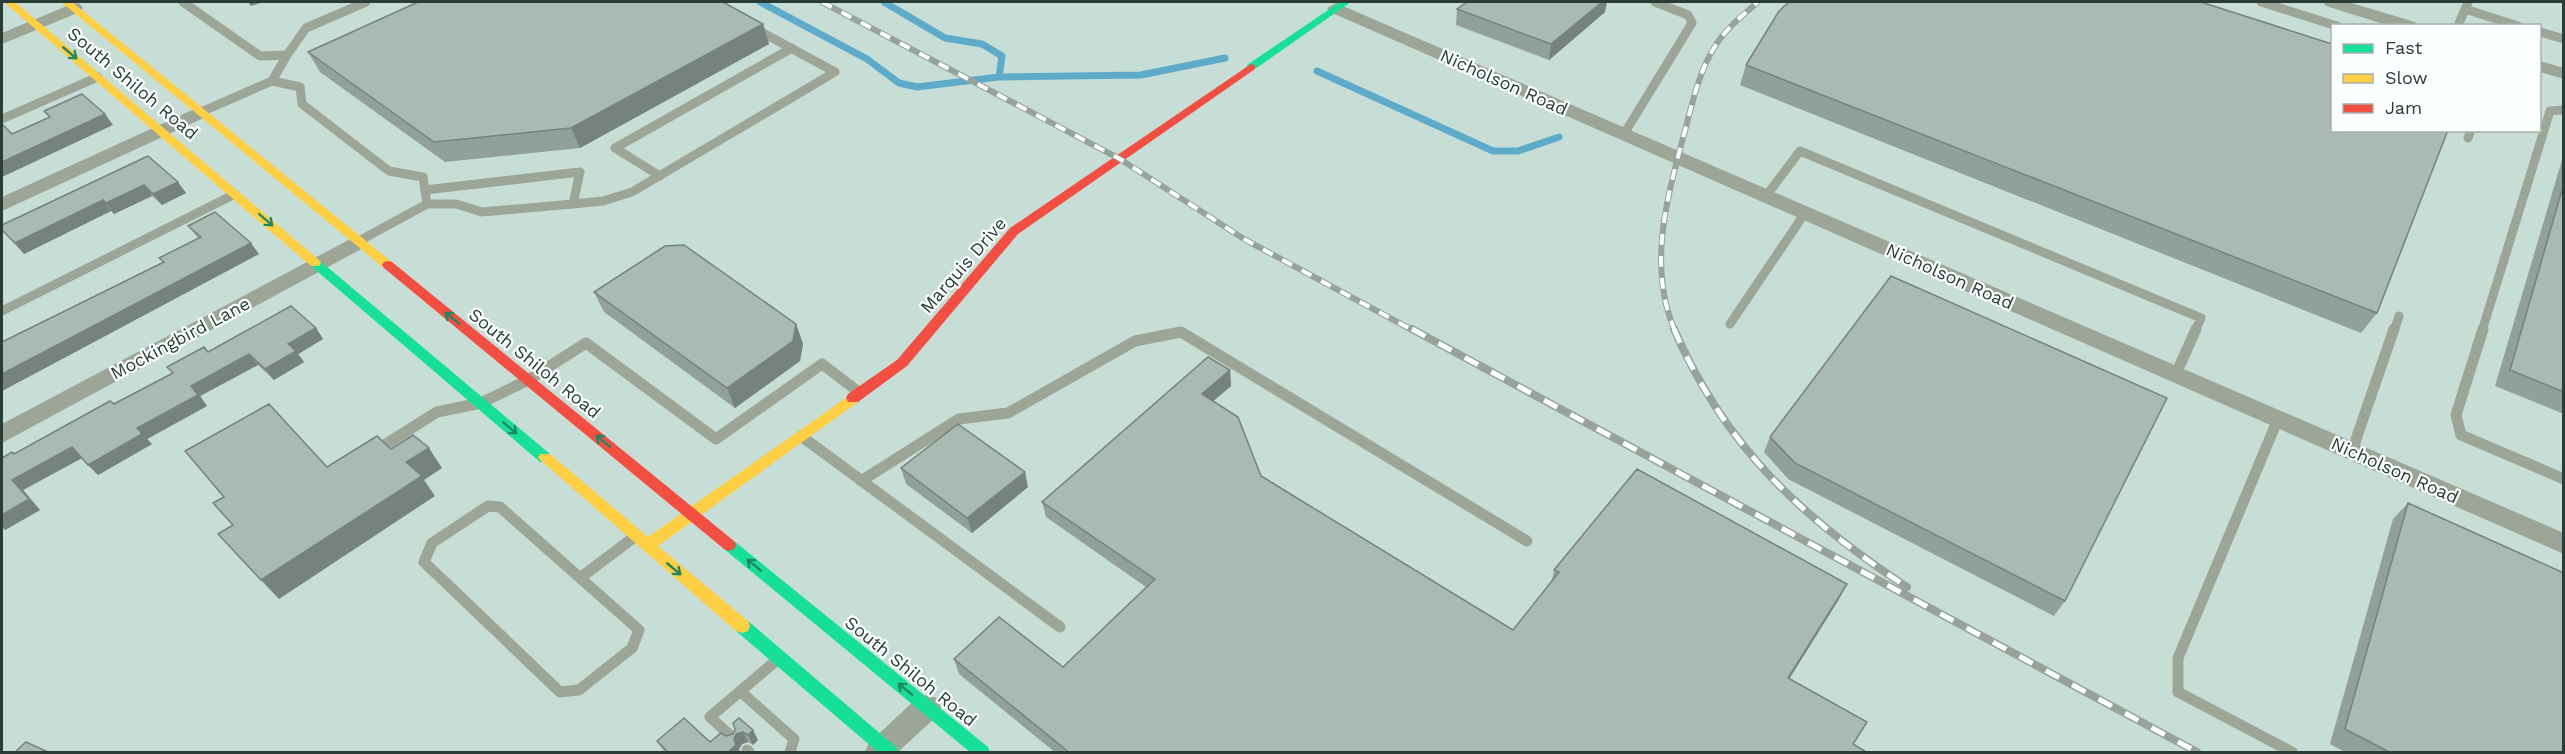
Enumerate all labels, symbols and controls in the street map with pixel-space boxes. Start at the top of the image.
street label: South Shiloh Road [64,22,202,144]
legend [2331,24,2541,132]
text: Fast [2385,37,2423,58]
street label: Nicholson Road [1437,45,1571,119]
one-way arrow [62,46,78,59]
text: Slow [2385,67,2428,88]
text: Jam [2385,97,2422,118]
one-way arrow [258,213,273,227]
street label: Marquis Drive [916,213,1010,317]
street label: Nicholson Road [1883,239,2017,313]
street label: Mockingbird Lane [107,292,253,384]
street label: South Shiloh Road [465,303,605,423]
one-way arrow [445,311,460,325]
one-way arrow [502,422,518,435]
street label: Nicholson Road [2328,433,2462,507]
one-way arrow [595,435,611,448]
one-way arrow [746,559,762,572]
one-way arrow [666,562,681,576]
street label: South Shiloh Road [841,611,981,731]
one-way arrow [897,682,913,695]

